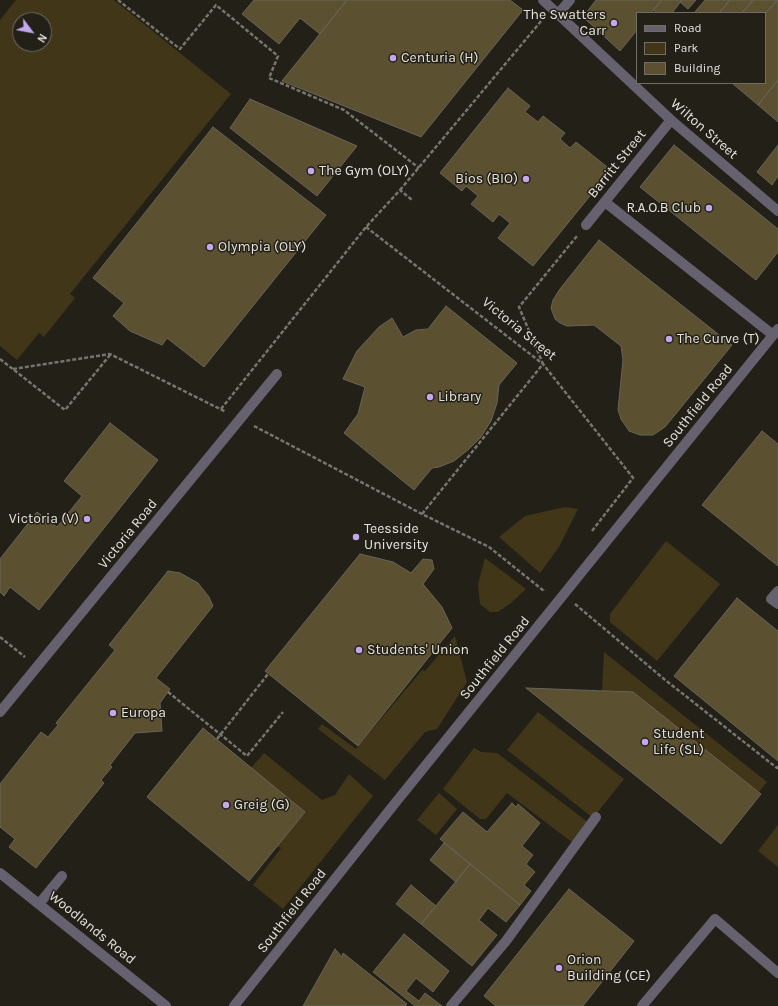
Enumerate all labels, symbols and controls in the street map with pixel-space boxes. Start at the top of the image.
place label: The Swatters Carr [524,7,606,40]
north arrow [12,12,52,52]
legend [636,12,766,84]
marker: The Swatters Carr [609,18,619,28]
text: Road [674,21,702,35]
text: N [34,31,49,45]
text: Park [674,41,698,55]
place label: Centuria (H) [401,50,479,66]
marker: Centuria (H) [388,53,398,63]
text: Building [674,61,720,75]
street label: Wilton Street [667,95,741,163]
street label: Barritt Street [584,126,650,202]
place label: The Gym (OLY) [319,163,409,179]
marker: The Gym (OLY) [306,166,316,176]
place label: Bios (BIO) [455,171,518,187]
marker: Bios (BIO) [521,174,531,184]
place label: R.A.O.B Club [627,200,701,216]
marker: R.A.O.B Club [704,203,714,213]
place label: Olympia (OLY) [218,239,306,255]
marker: Olympia (OLY) [205,242,215,252]
street label: Victoria Street [478,294,560,364]
place label: The Curve (T) [677,331,760,347]
marker: The Curve (T) [664,334,674,344]
street label: Southfield Road [659,361,737,451]
place label: Library [438,389,481,405]
marker: Library [425,392,435,402]
street label: Victoria Road [95,496,161,572]
place label: Victoria (V) [9,511,79,527]
marker: Victoria (V) [82,514,92,524]
place label: Teesside University [364,521,428,554]
marker: Teesside University [351,532,361,542]
street label: Southfield Road [456,613,534,703]
place label: Students' Union [367,642,469,658]
marker: Students' Union [354,645,364,655]
place label: Europa [121,705,166,721]
marker: Europa [108,708,118,718]
place label: Student Life (SL) [653,726,704,758]
marker: Student Life (SL) [640,737,650,747]
place label: Greig (G) [234,797,290,813]
marker: Greig (G) [221,800,231,810]
street label: Southfield Road [254,866,330,956]
street label: Woodlands Road [45,888,139,968]
place label: Orion Building (CE) [567,952,651,984]
marker: Orion Building (CE) [554,963,564,973]

